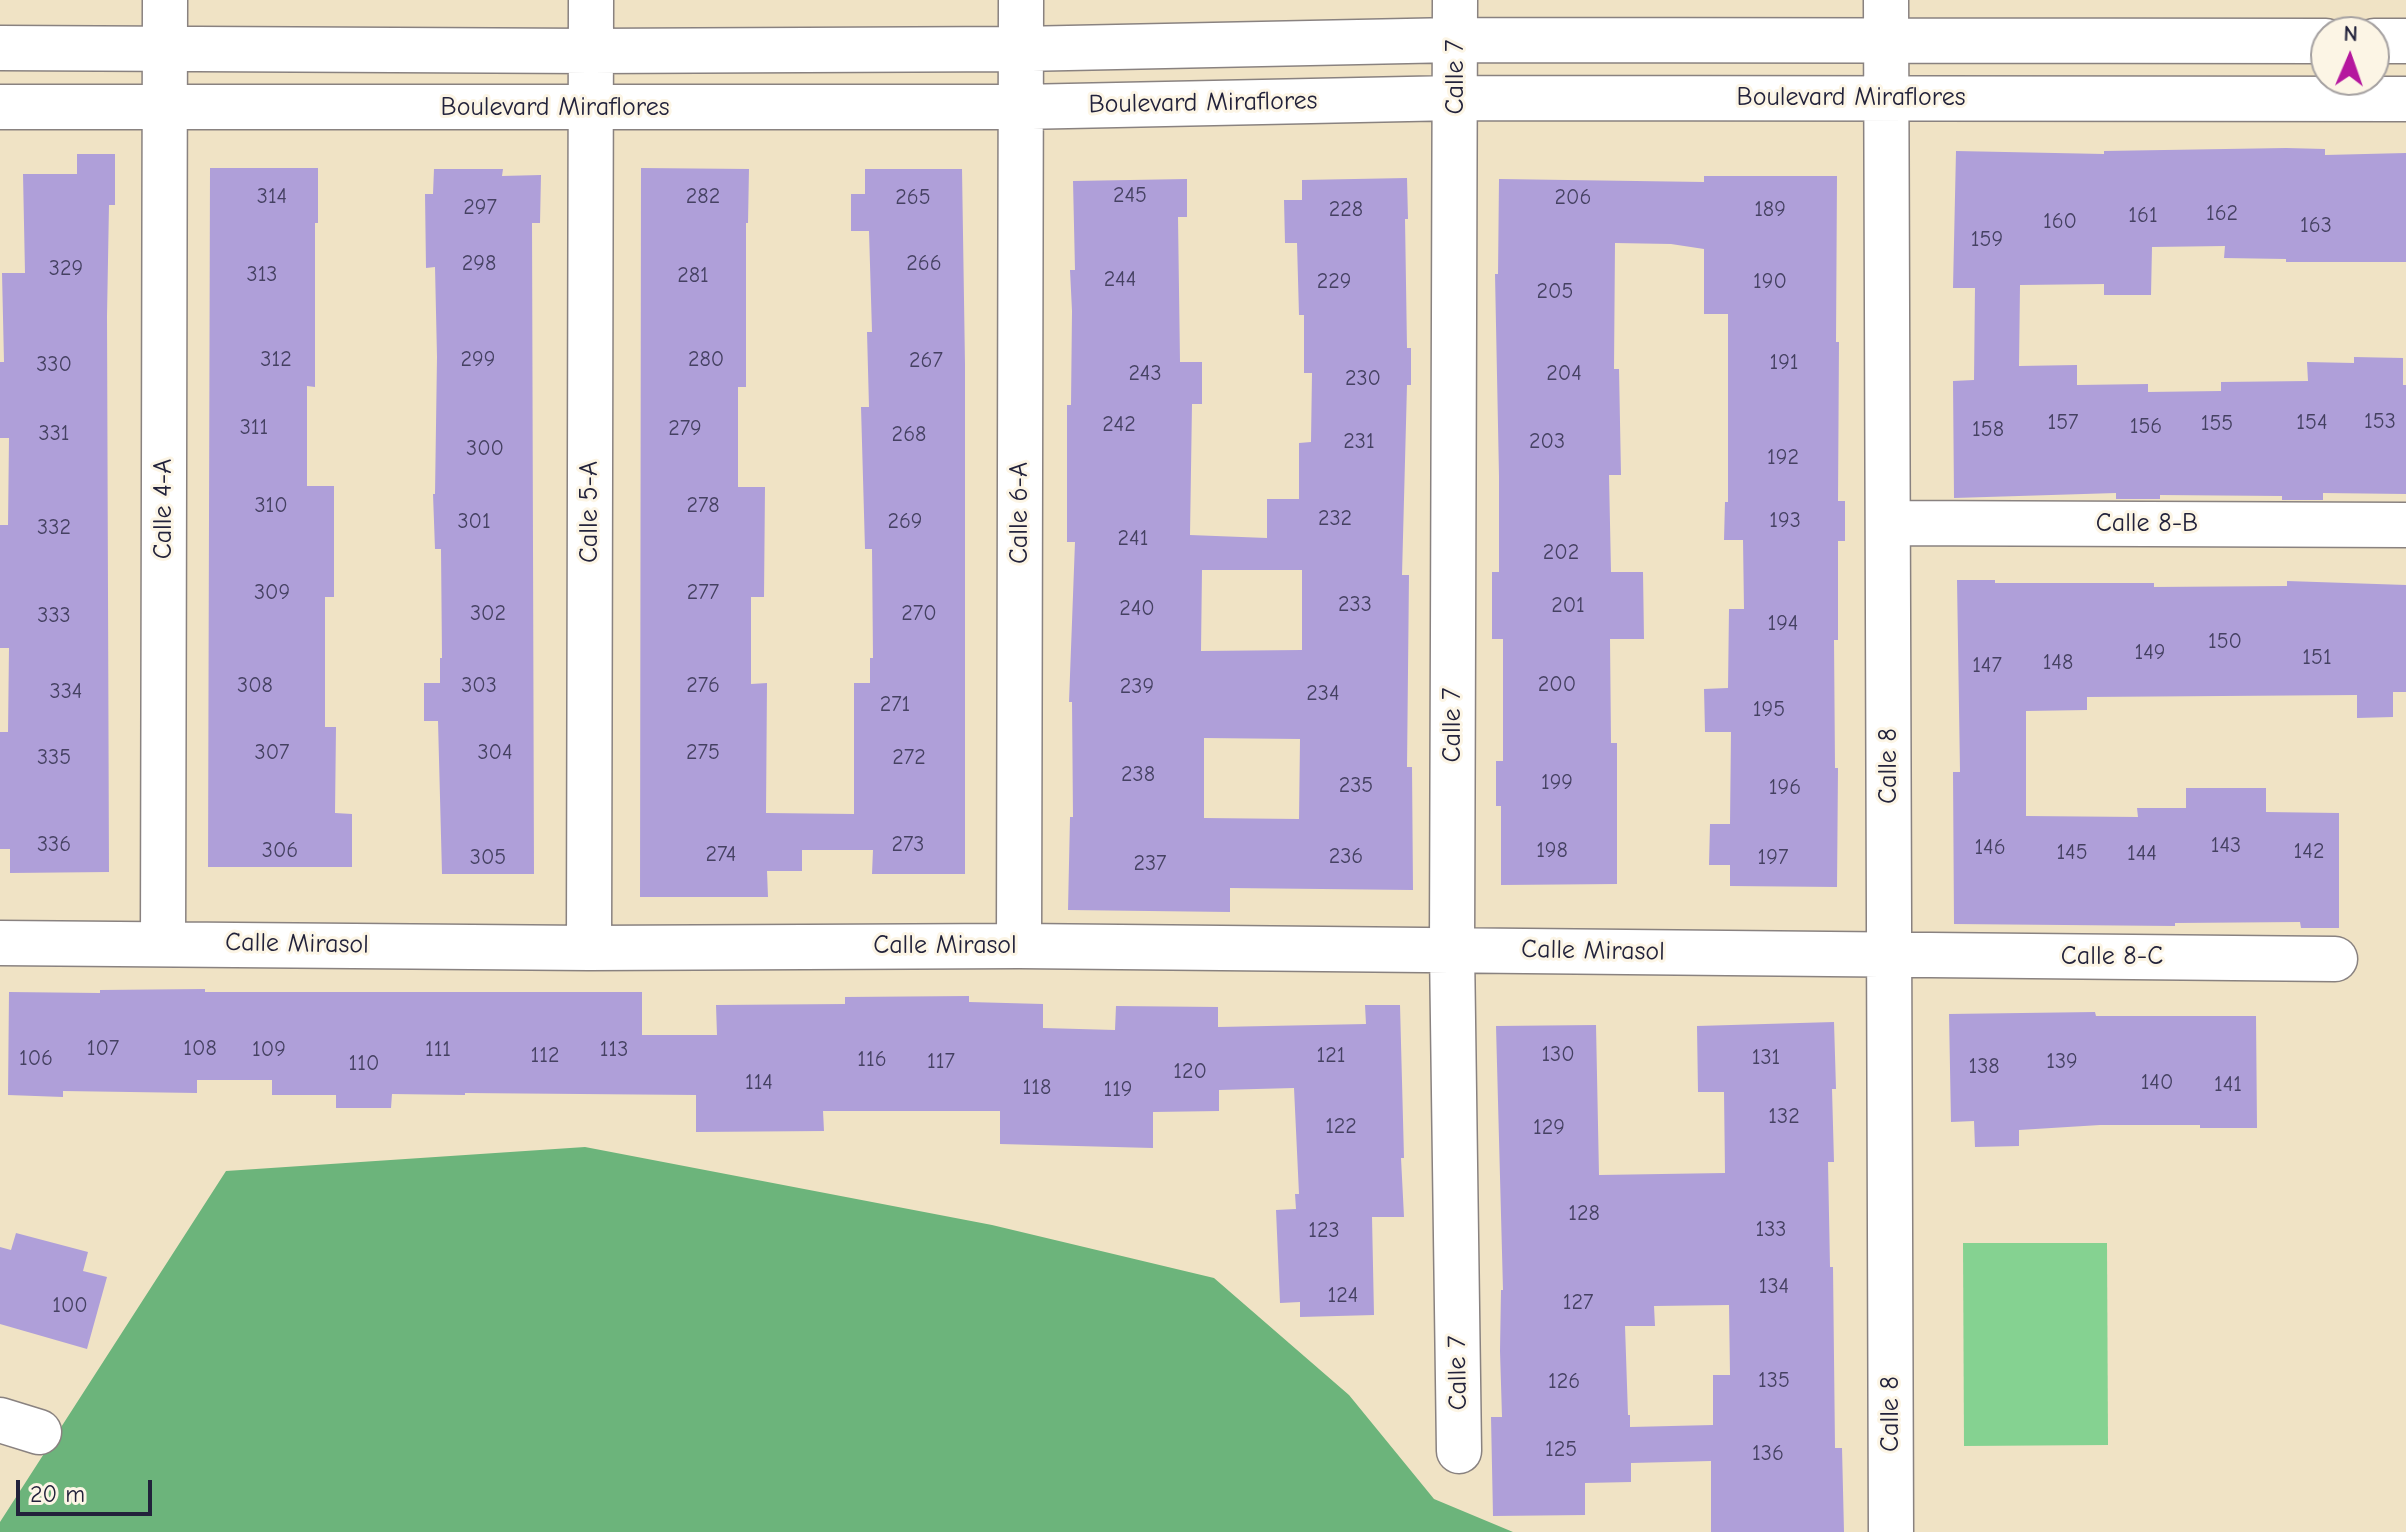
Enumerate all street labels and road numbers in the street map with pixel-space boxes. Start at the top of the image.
street label: Calle 7 [1440,40,1472,114]
street label: Boulevard Miraflores [1737,82,1965,114]
street label: Boulevard Miraflores [1088,85,1318,121]
street label: Boulevard Miraflores [441,92,669,124]
street label: Calle 4-A [148,459,180,559]
street label: Calle 5-A [574,461,606,563]
street label: Calle 6-A [1004,462,1036,564]
street label: Calle 8-B [2096,508,2198,540]
street label: Calle 7 [1437,688,1469,762]
street label: Calle 8 [1873,728,1905,804]
street label: Calle Mirasol [225,927,369,961]
street label: Calle Mirasol [873,930,1017,962]
street label: Calle Mirasol [1521,934,1665,968]
street label: Calle 8-C [2061,941,2163,973]
street label: Calle 7 [1442,1335,1474,1411]
street label: Calle 8 [1875,1376,1907,1452]

